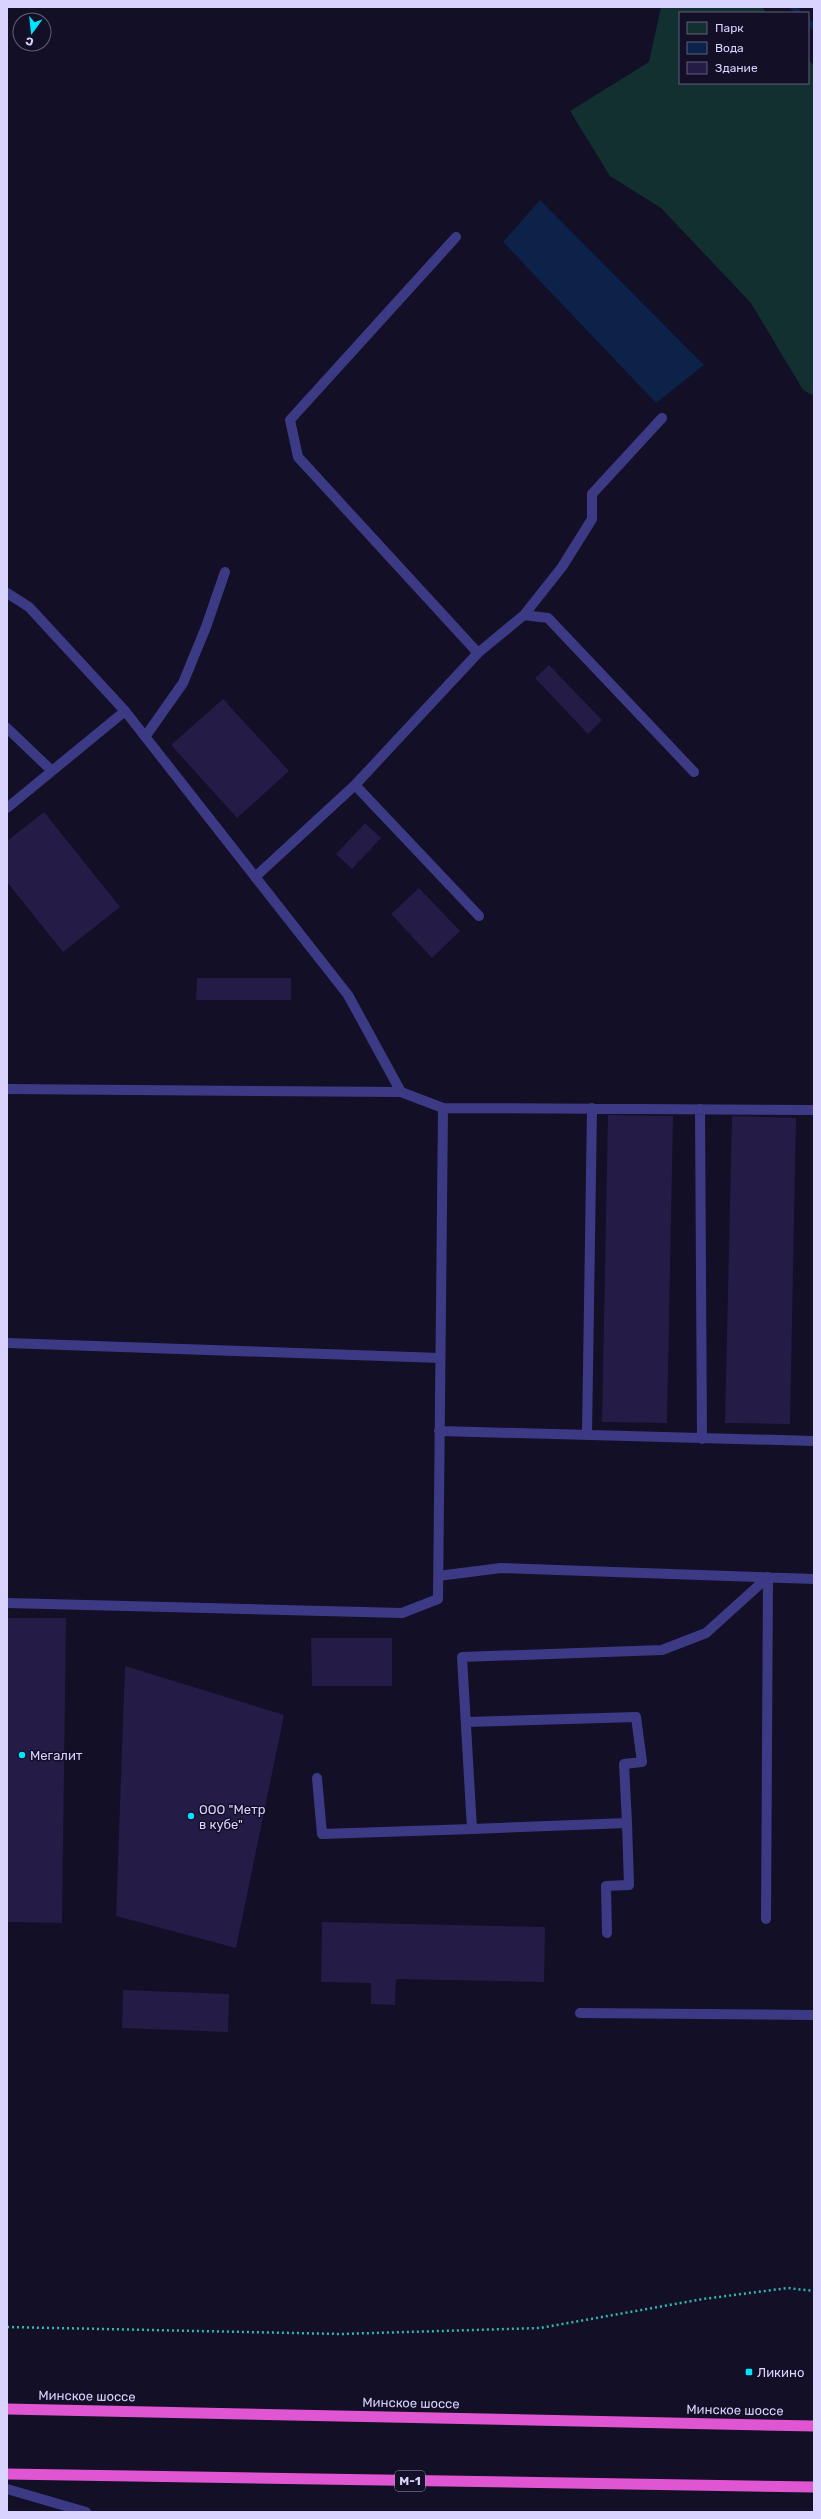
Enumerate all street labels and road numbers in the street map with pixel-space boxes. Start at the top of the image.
street label: Минское шоссе [38,2388,136,2404]
street label: Минское шоссе [362,2395,460,2411]
street label: Минское шоссе [686,2402,784,2418]
road number: М-1 [395,2471,425,2491]

